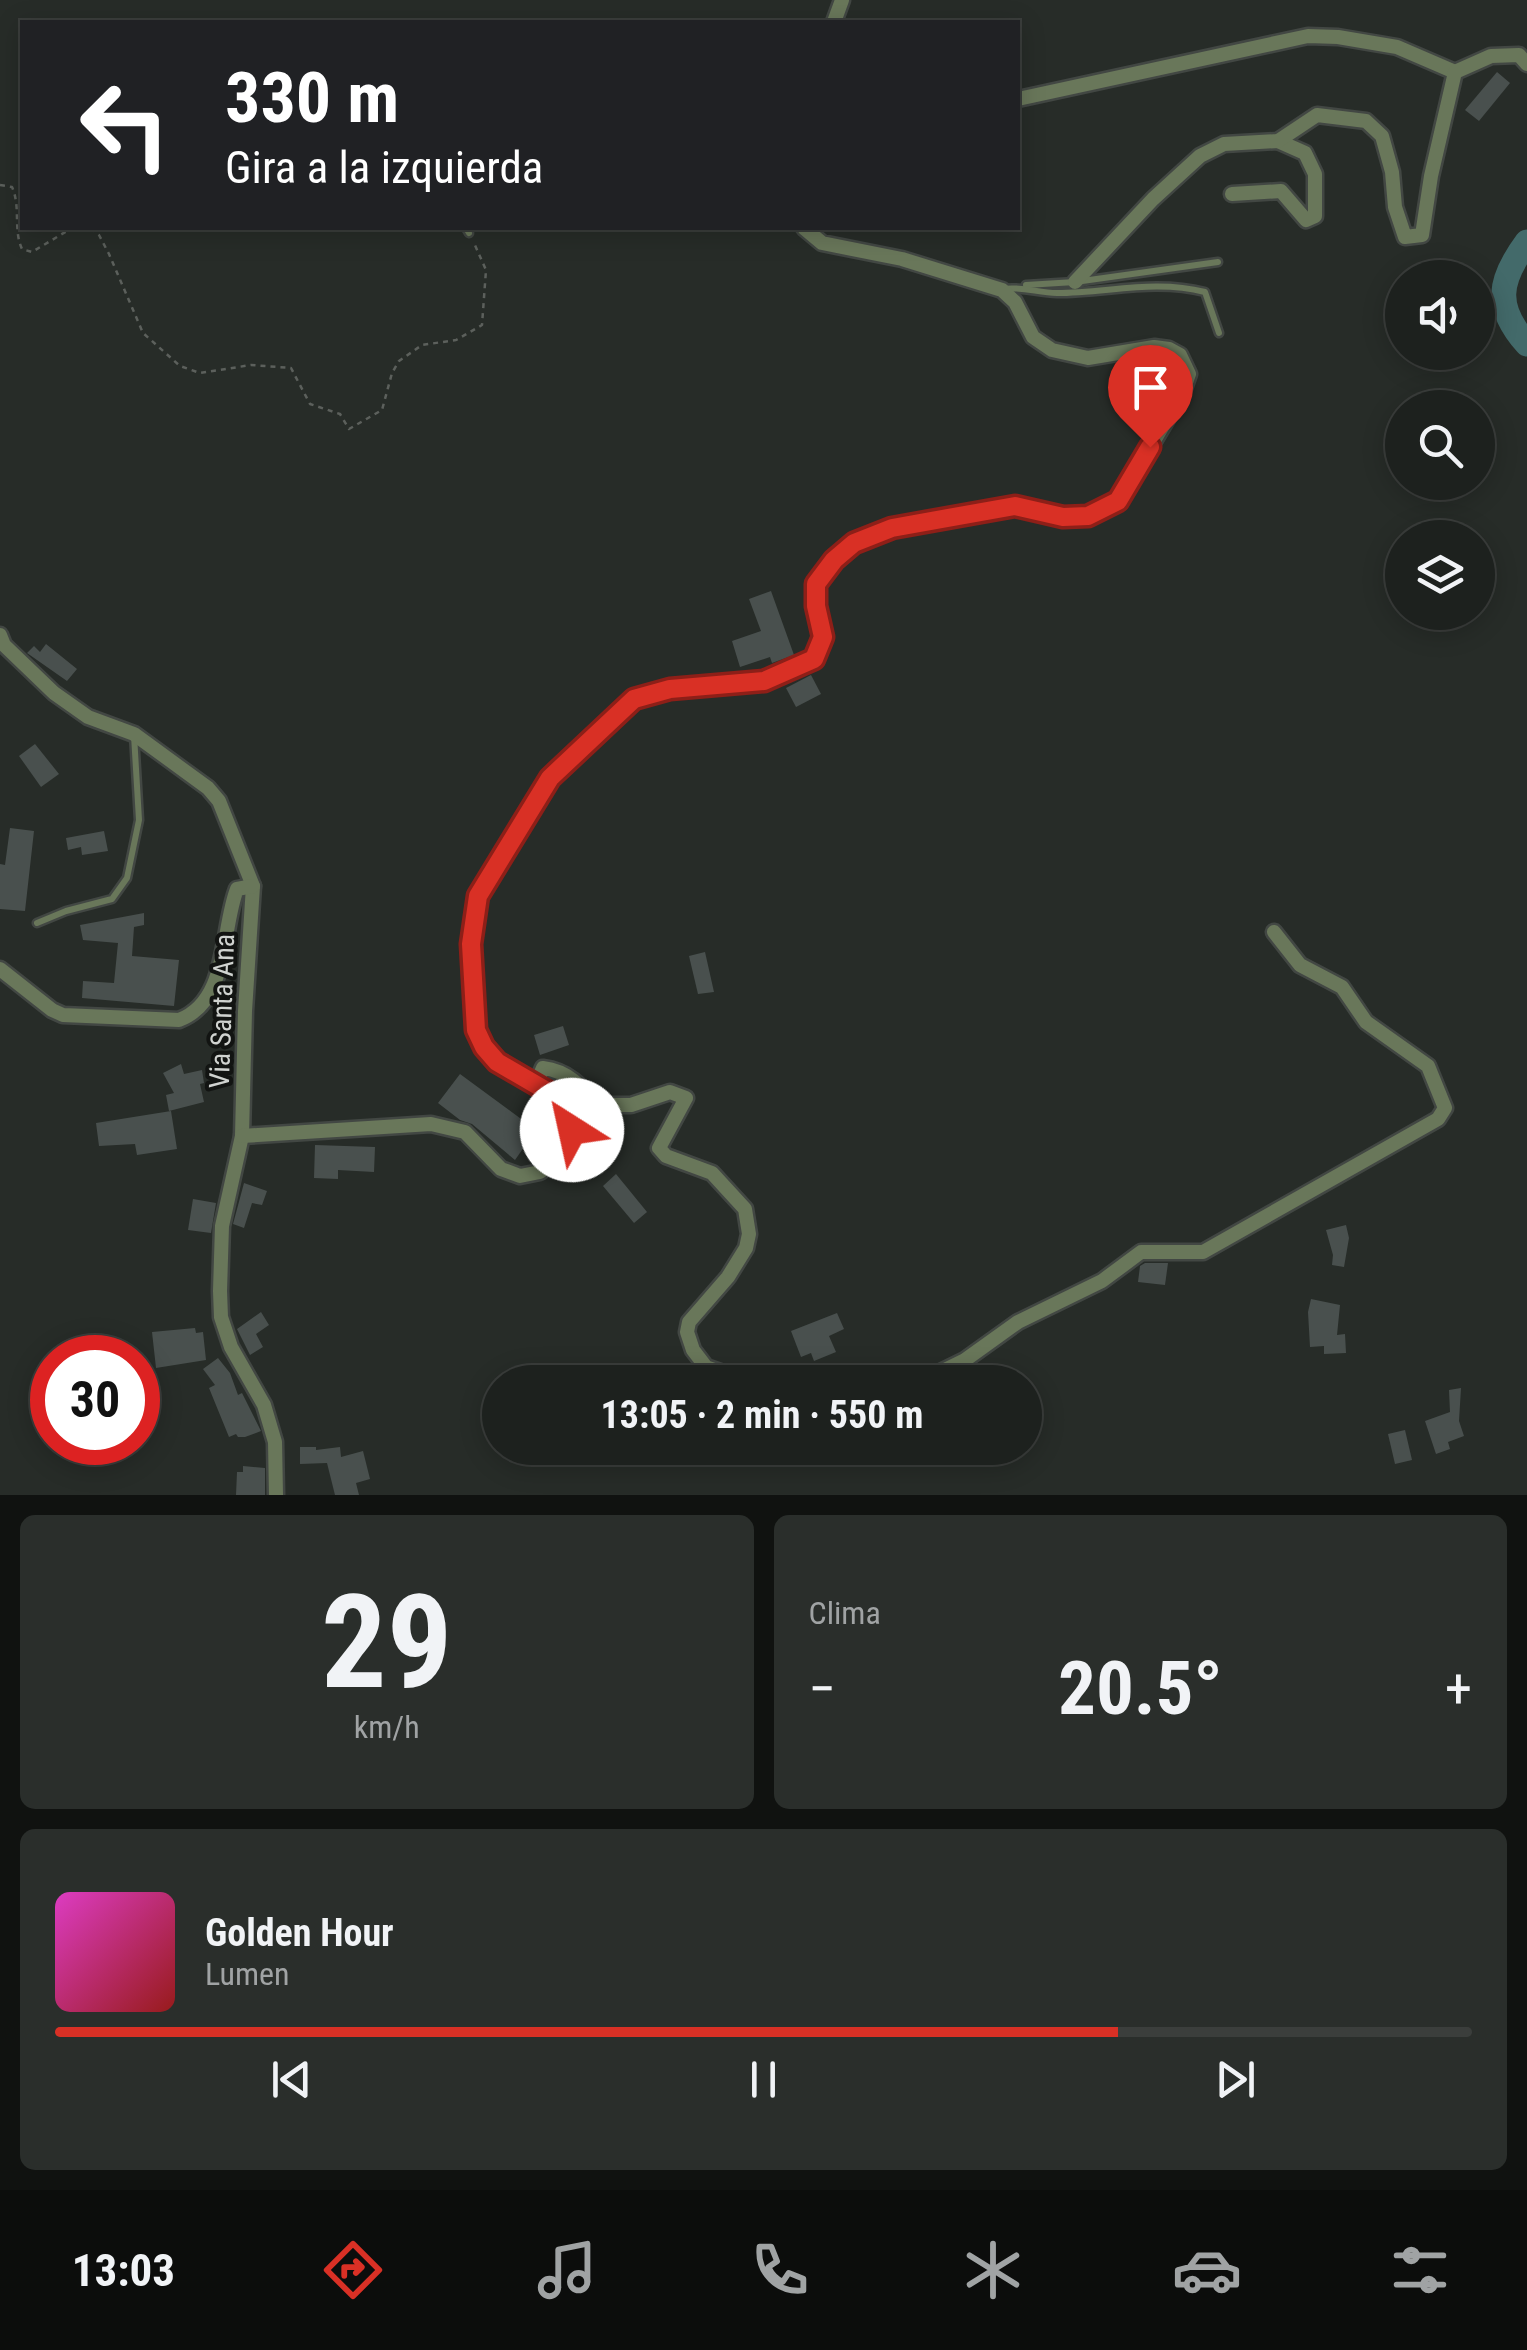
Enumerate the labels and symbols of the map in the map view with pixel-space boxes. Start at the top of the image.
pin [1108,345,1193,448]
street label: Via Santa Ana [203,933,241,1089]
position arrow [520,1078,624,1182]
speed limit sign: 30 [30,1335,160,1465]

